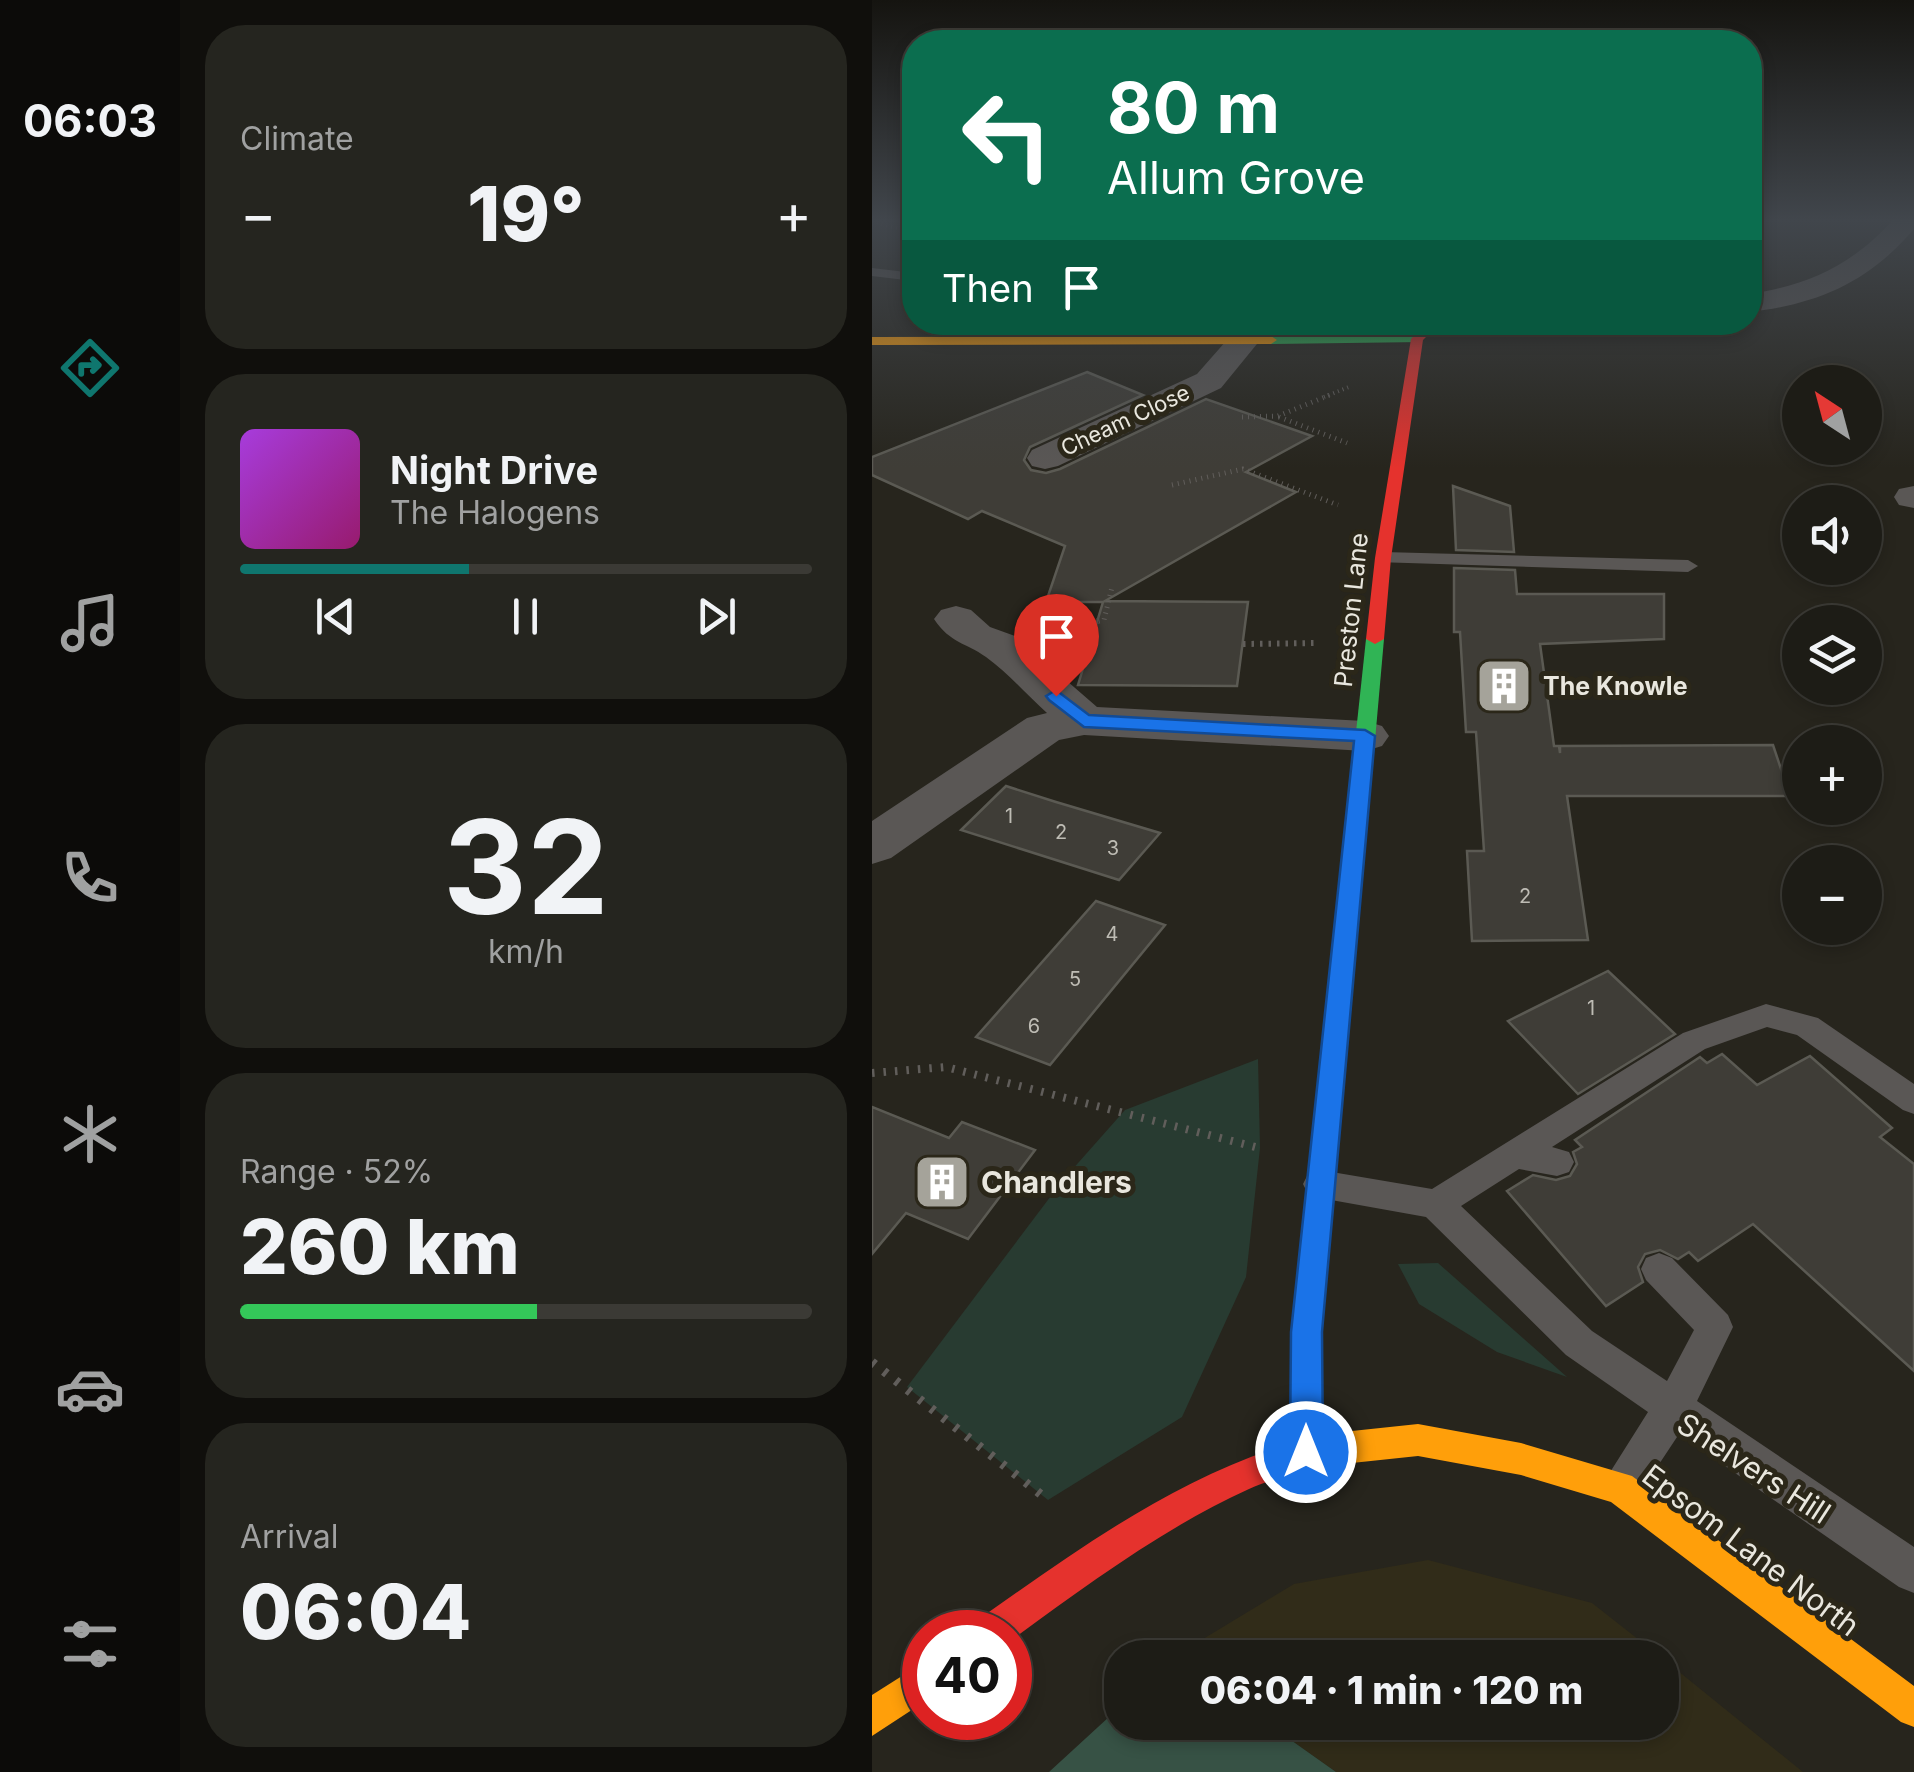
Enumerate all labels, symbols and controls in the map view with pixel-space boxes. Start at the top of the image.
text: 80 m [1107,65,1280,150]
icon: left [942,70,1072,200]
text: 06:03 [23,93,157,148]
text: Climate [240,119,354,158]
text: Allum Grove [1107,150,1365,205]
text: 19° [467,168,585,259]
text: − [240,181,276,247]
text: + [776,181,812,247]
icon: arrive [1054,260,1109,315]
text: Then [942,265,1034,311]
icon: directions [55,333,125,403]
north arrow [1782,365,1882,465]
map controls [1782,365,1882,945]
street label: Cheam Close [1057,379,1193,461]
text: Night Drive [390,447,598,493]
button: sound [1782,485,1882,585]
text: The Halogens [390,493,600,532]
street label: Preston Lane [1328,531,1374,689]
icon: music [55,588,125,658]
icon: previous [308,589,363,644]
icon: pause [498,589,553,644]
icon: next [689,589,744,644]
pin [1014,594,1099,697]
button: layers [1782,605,1882,705]
icon: arrive [1029,609,1084,664]
building icon: The Knowle [1474,656,1534,716]
place label: The Knowle [1543,671,1688,701]
button: + [1782,725,1882,825]
text: 32 [443,788,609,945]
house number: 1 [1005,804,1013,828]
house number: 2 [1055,820,1067,844]
house number: 3 [1107,836,1119,860]
icon: phone [55,843,125,913]
button: − [1782,845,1882,945]
house number: 2 [1519,884,1531,908]
house number: 4 [1106,922,1118,946]
text: km/h [488,932,564,971]
house number: 5 [1069,967,1081,991]
house number: 1 [1587,996,1595,1020]
house number: 6 [1028,1014,1040,1038]
icon: climate [55,1099,125,1169]
text: Range · 52% [240,1152,433,1191]
building icon: Chandlers [912,1152,972,1212]
place label: Chandlers [981,1164,1132,1200]
text: 260 km [240,1201,520,1292]
icon: car [55,1354,125,1424]
position arrow [1254,1400,1358,1504]
street label: Shelvers Hill [1671,1405,1837,1531]
street label: Epsom Lane North [1635,1457,1867,1643]
text: Arrival [240,1517,338,1556]
text: 06:04 [240,1566,471,1657]
icon: filters [55,1609,125,1679]
speed limit sign: 40 [902,1610,1032,1740]
text: 06:04 · 1 min · 120 m [1200,1667,1583,1713]

